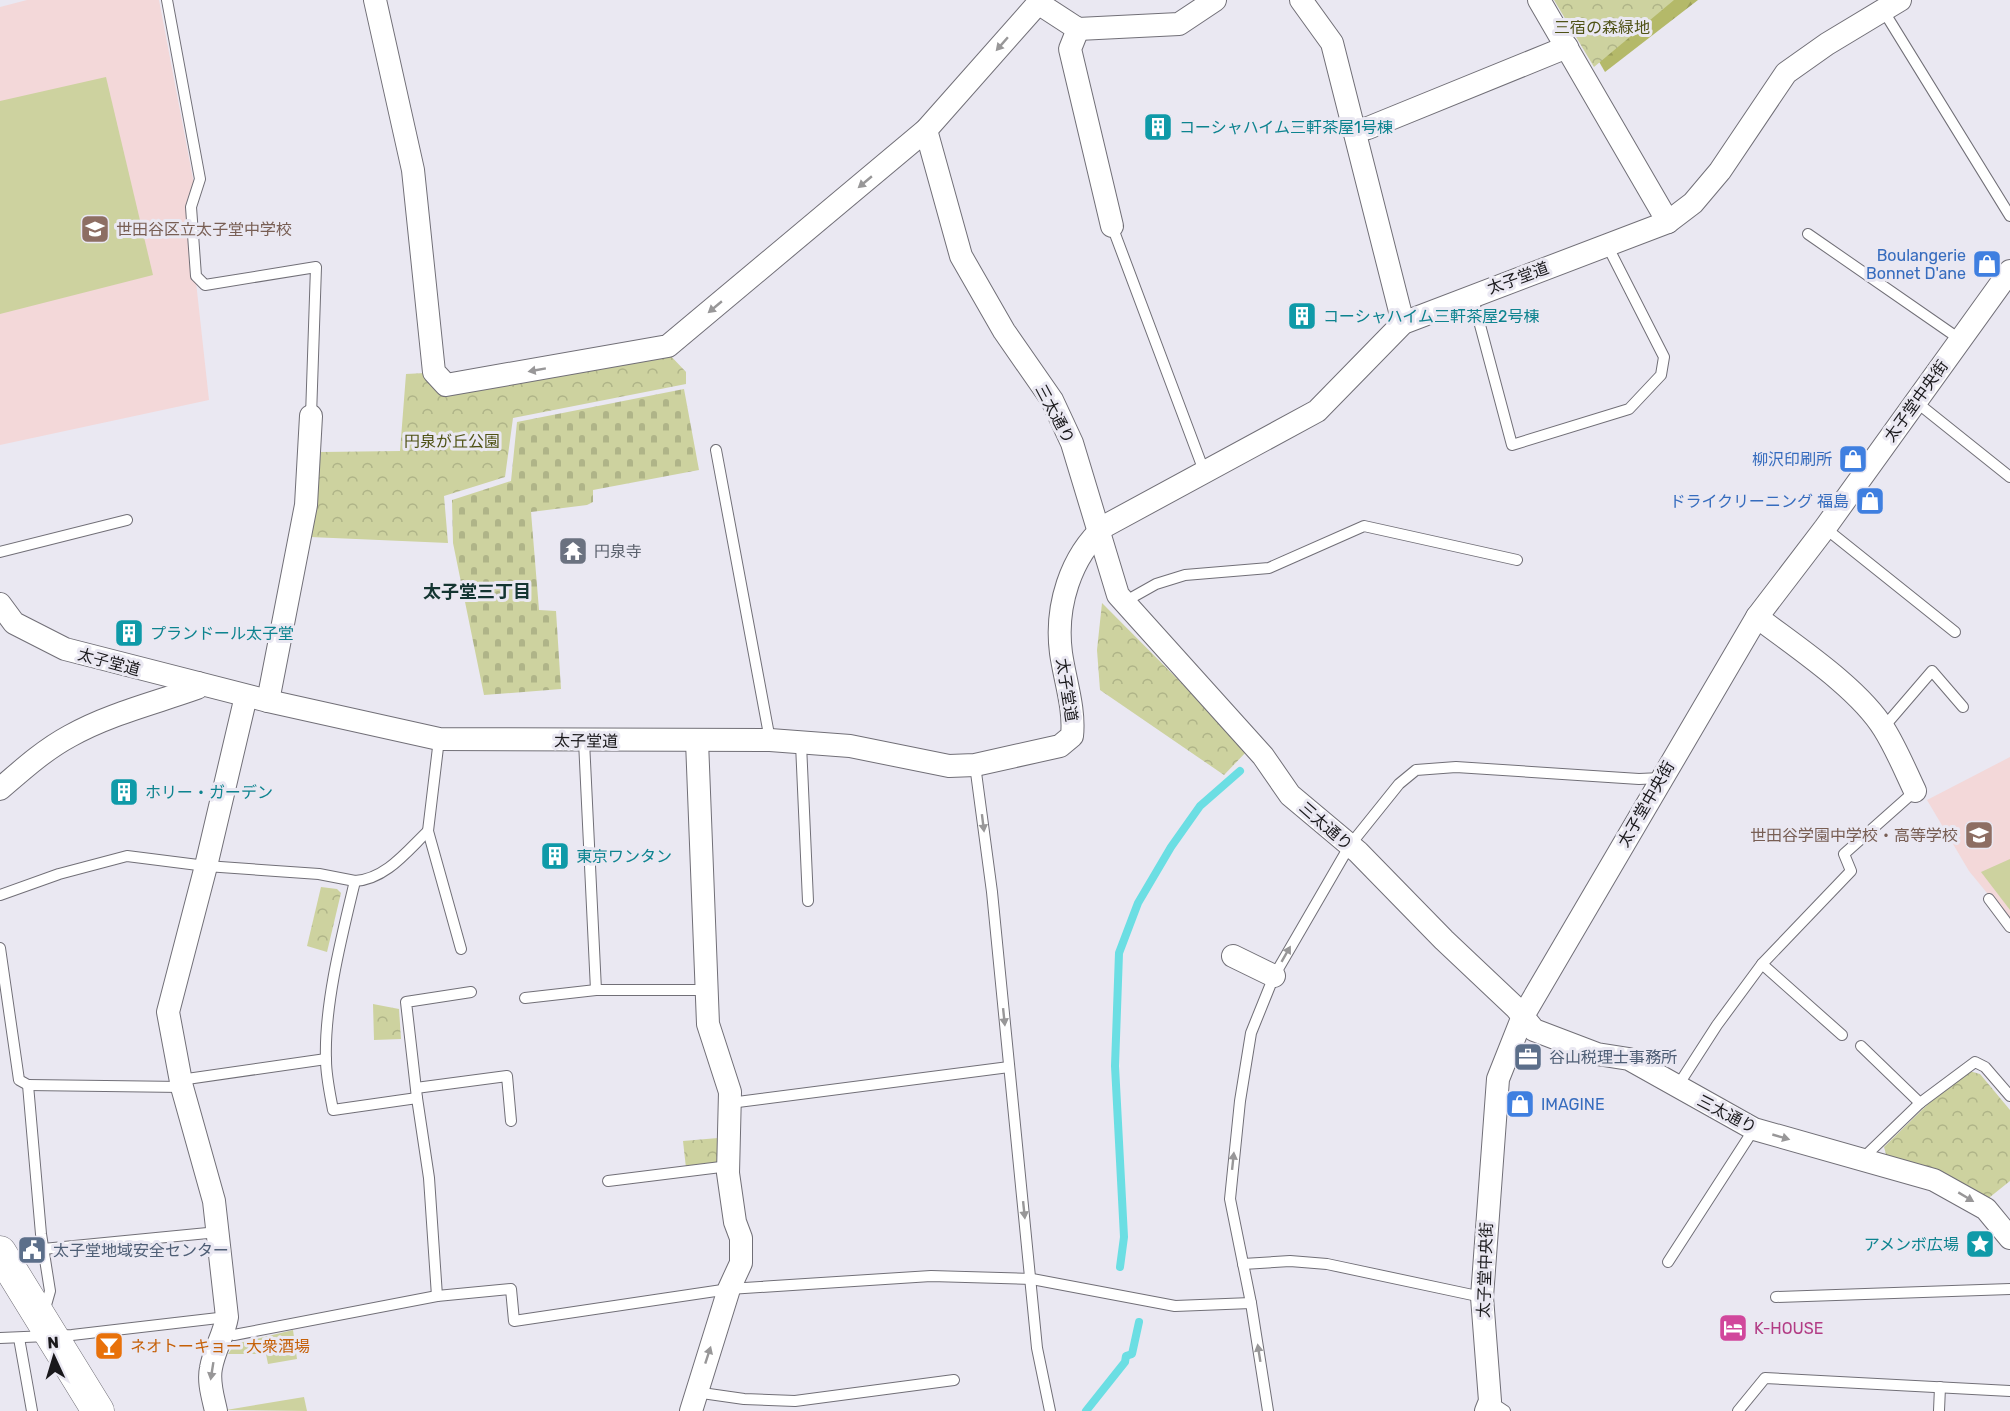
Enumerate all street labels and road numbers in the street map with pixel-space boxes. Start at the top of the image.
street label: 太子堂道 [1485,258,1551,298]
street label: 太子堂中央街 [1880,357,1952,445]
street label: 三太通り [1032,381,1078,447]
street label: 太子堂道 [76,645,142,679]
street label: 太子堂道 [1053,657,1081,723]
street label: 太子堂道 [554,731,618,751]
street label: 太子堂中央街 [1614,758,1678,850]
street label: 三太通り [1296,798,1356,854]
street label: 三太通り [1694,1091,1760,1137]
street label: 太子堂中央街 [1474,1222,1496,1318]

